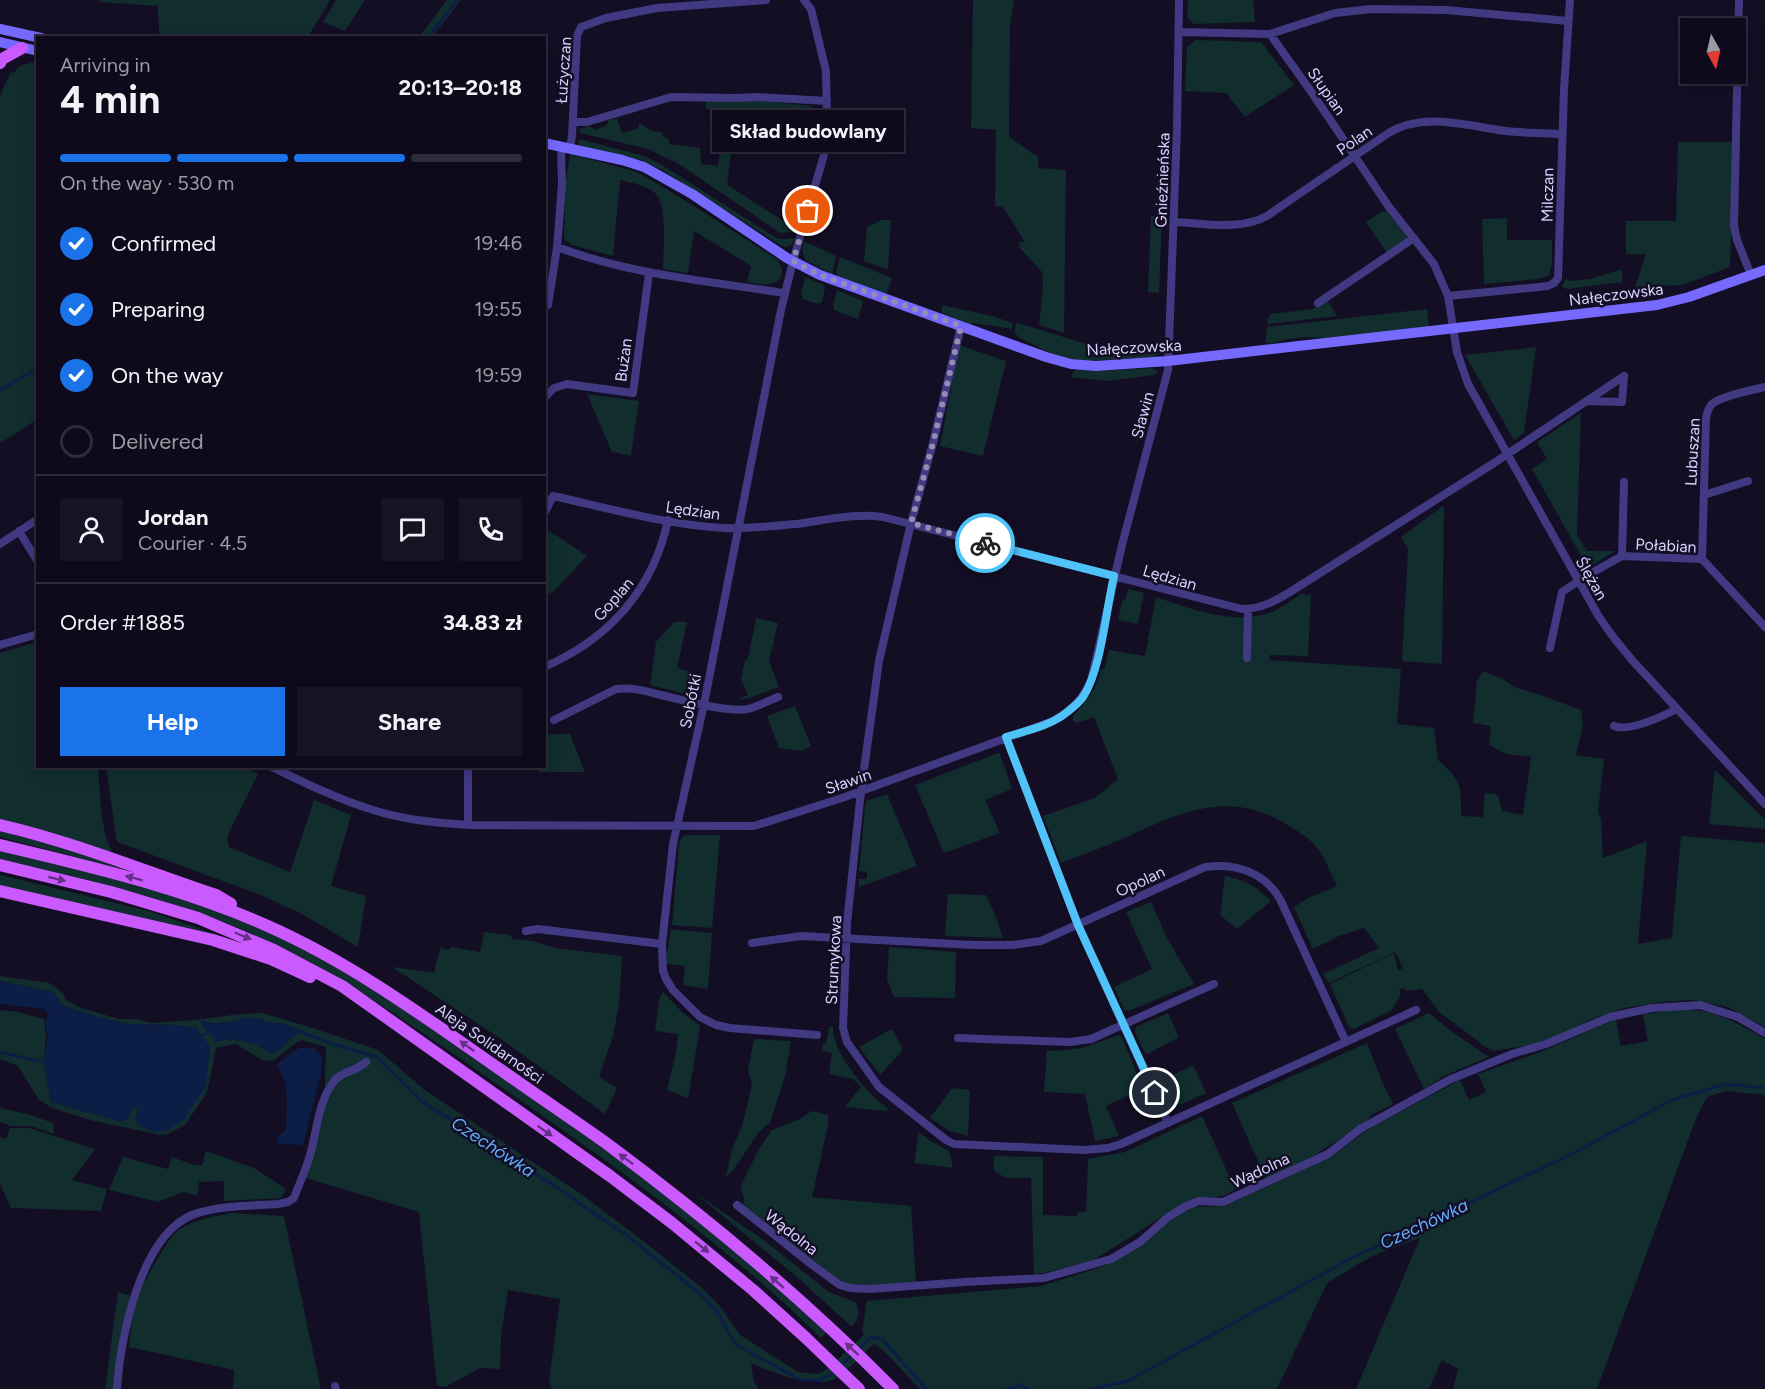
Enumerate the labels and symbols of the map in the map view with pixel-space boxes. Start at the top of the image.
north arrow [1680,18,1746,84]
street label: Łużyczan [552,36,575,104]
street label: Słupian [1303,64,1350,119]
callout: Skład budowlany [712,109,904,151]
street label: Polan [1333,122,1376,159]
street label: Gnieźnieńska [1151,132,1174,228]
street label: Milczan [1538,168,1557,222]
pin [782,185,833,236]
street label: Nałęczowska [1568,279,1664,310]
street label: Nałęczowska [1086,336,1182,359]
street label: Bużan [611,337,636,383]
street label: Sławin [1127,390,1158,441]
street label: Lubuszan [1681,418,1704,486]
street label: Lędzian [664,497,722,524]
courier [955,513,1015,573]
street label: Połabian [1635,534,1697,557]
street label: Ślężan [1572,553,1612,603]
street label: Lędzian [1141,561,1199,594]
street label: Goplan [589,574,637,625]
street label: Sobótki [676,672,705,730]
street label: Sławin [823,765,874,798]
street label: Opolan [1113,862,1168,901]
one-way arrow [125,873,143,883]
one-way arrow [48,874,66,884]
street label: Strumykowa [822,915,845,1005]
one-way arrow [234,932,252,941]
street label: Aleja Solidarności [432,999,547,1088]
one-way arrow [459,1041,474,1053]
pin [1129,1067,1180,1118]
water label: Czechówka [447,1112,539,1182]
one-way arrow [537,1125,553,1137]
street label: Wądolna [1228,1149,1292,1192]
one-way arrow [618,1153,634,1165]
water label: Czechówka [1376,1194,1472,1254]
street label: Wądolna [761,1206,822,1259]
one-way arrow [694,1240,709,1253]
one-way arrow [770,1275,785,1289]
one-way arrow [845,1343,860,1356]

